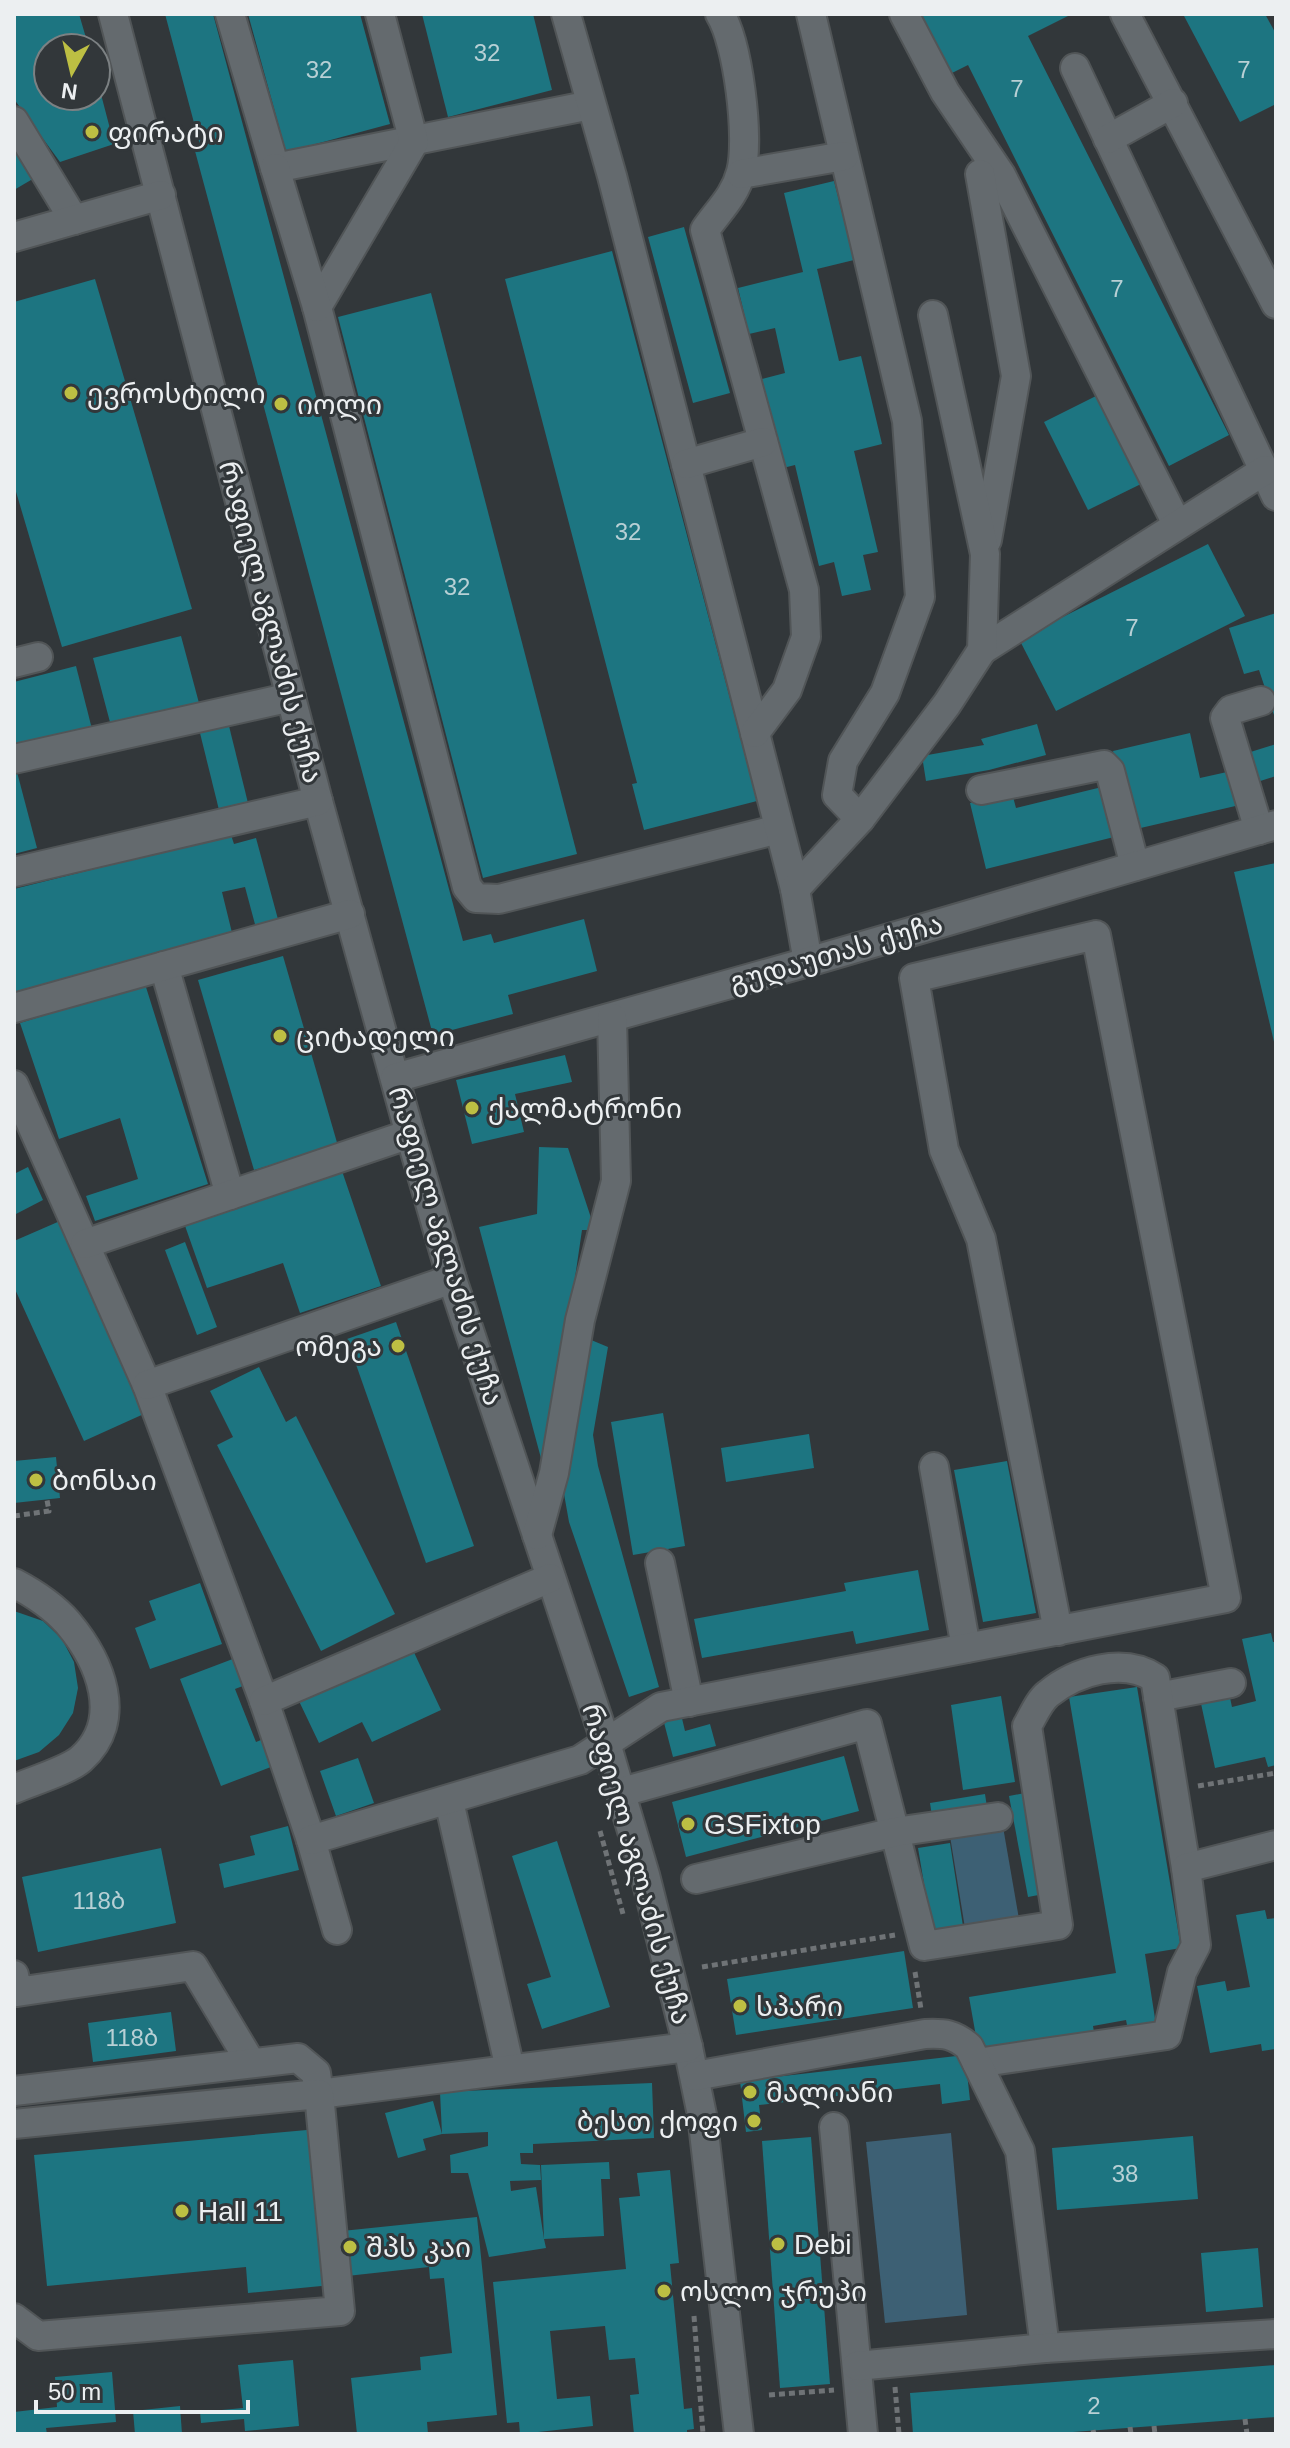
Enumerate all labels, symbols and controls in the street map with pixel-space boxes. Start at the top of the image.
north arrow [32,32,112,112]
house number: 32 [474,39,500,66]
house number: 32 [306,56,332,83]
house number: 7 [1237,56,1251,83]
house number: 7 [1010,75,1024,102]
text: N [60,78,79,105]
place label: ფირატი [108,117,224,149]
marker: ფირატი [83,123,101,141]
house number: 7 [1110,275,1124,302]
place label: ევროსტილი [87,378,266,410]
marker: ევროსტილი [62,384,80,402]
place label: იოლი [297,389,382,421]
marker: იოლი [272,395,290,413]
street label: რაფიელ აგლაძის ქუჩა [212,458,329,787]
house number: 32 [615,518,641,545]
house number: 32 [444,573,470,600]
house number: 7 [1125,614,1139,641]
street label: გუდაუთას ქუჩა [726,908,946,999]
place label: ციტადელი [296,1021,455,1053]
marker: ციტადელი [271,1027,289,1045]
street label: რაფიელ აგლაძის ქუჩა [382,1083,509,1410]
place label: ქალმატრონი [488,1093,682,1125]
marker: ქალმატრონი [463,1099,481,1117]
place label: ომეგა [295,1331,382,1363]
marker: ომეგა [389,1337,407,1355]
place label: ბონსაი [52,1465,157,1496]
marker: ბონსაი [27,1471,45,1489]
street label: რაფიელ აგლაძის ქუჩა [575,1700,698,2028]
place label: GSFixtop [704,1809,821,1840]
marker: GSFixtop [679,1815,697,1833]
house number: 118ბ [73,1887,125,1914]
place label: სპარი [756,1991,843,2022]
marker: სპარი [731,1997,749,2015]
house number: 118ბ [106,2024,158,2051]
place label: მალიანი [766,2077,893,2109]
marker: მალიანი [741,2083,759,2101]
place label: ბესთ ქოფი [577,2106,738,2138]
marker: ბესთ ქოფი [745,2112,763,2130]
house number: 38 [1112,2160,1138,2187]
place label: Hall 11 [198,2196,283,2227]
marker: Hall 11 [173,2202,191,2220]
place label: Debi [794,2229,852,2260]
place label: შპს კაი [366,2232,471,2264]
marker: Debi [769,2235,787,2253]
marker: შპს კაი [341,2238,359,2256]
place label: ოსლო ჯრუპი [680,2276,867,2308]
marker: ოსლო ჯრუპი [655,2282,673,2300]
scale bar [36,2364,248,2414]
text: 50 m [48,2378,101,2405]
house number: 2 [1087,2392,1101,2419]

